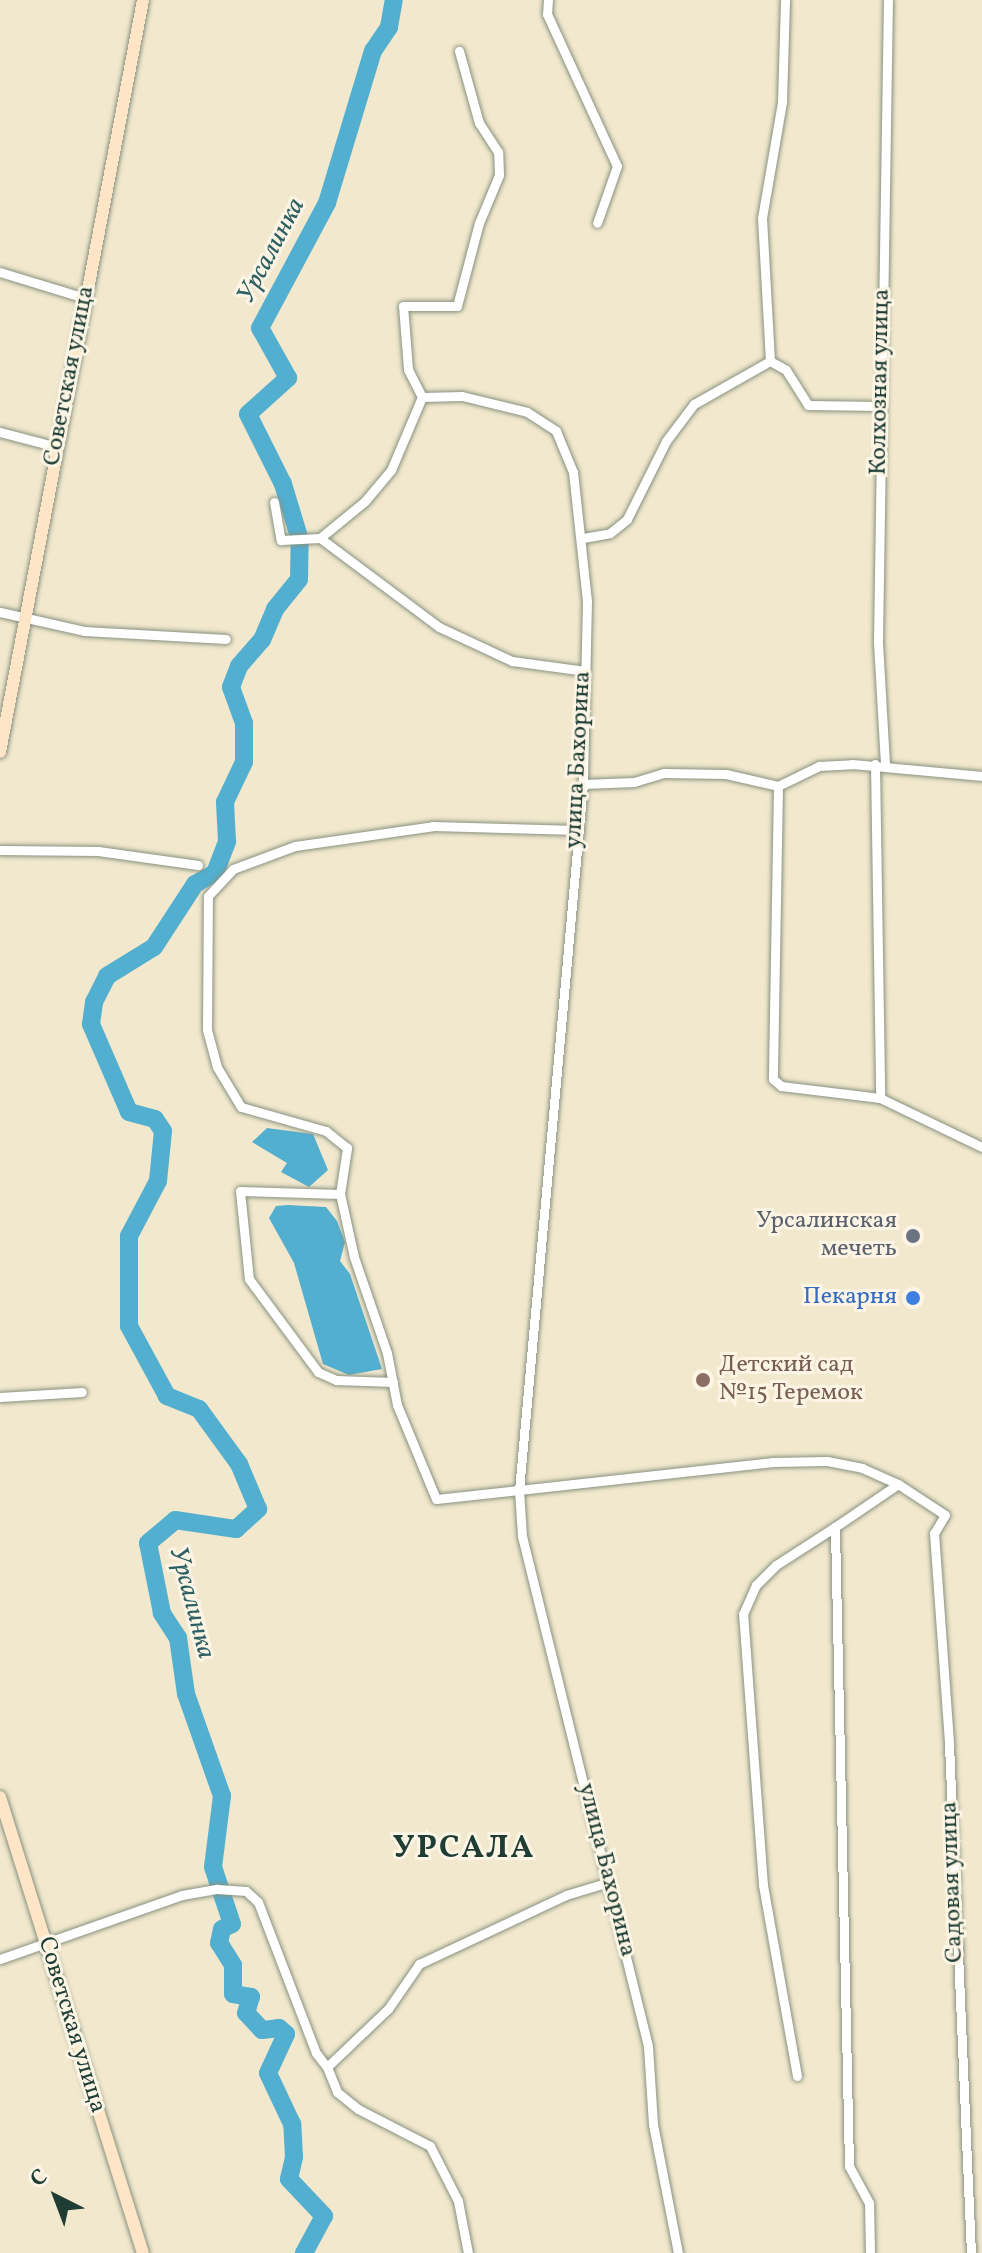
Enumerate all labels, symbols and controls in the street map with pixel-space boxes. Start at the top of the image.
water label: Урсалинка [231,193,313,309]
street label: Советская улица [38,283,102,469]
street label: Колхозная улица [865,288,897,476]
street label: улица Бахорина [560,670,598,850]
place label: Урсалинская мечеть [756,1208,897,1264]
marker: Урсалинская мечеть [904,1227,922,1245]
place label: Пекарня [803,1284,897,1312]
marker: Пекарня [904,1289,922,1307]
place label: Детский сад №15 Теремок [719,1352,864,1408]
marker: Детский сад №15 Теремок [694,1371,712,1389]
water label: Урсалинка [161,1544,221,1662]
street label: улица Бахорина [571,1780,641,1960]
street label: Садовая улица [936,1800,970,1964]
district label: УРСАЛА [393,1830,535,1868]
street label: Советская улица [30,1933,112,2117]
north arrow [16,2157,96,2237]
text: С [24,2163,55,2195]

